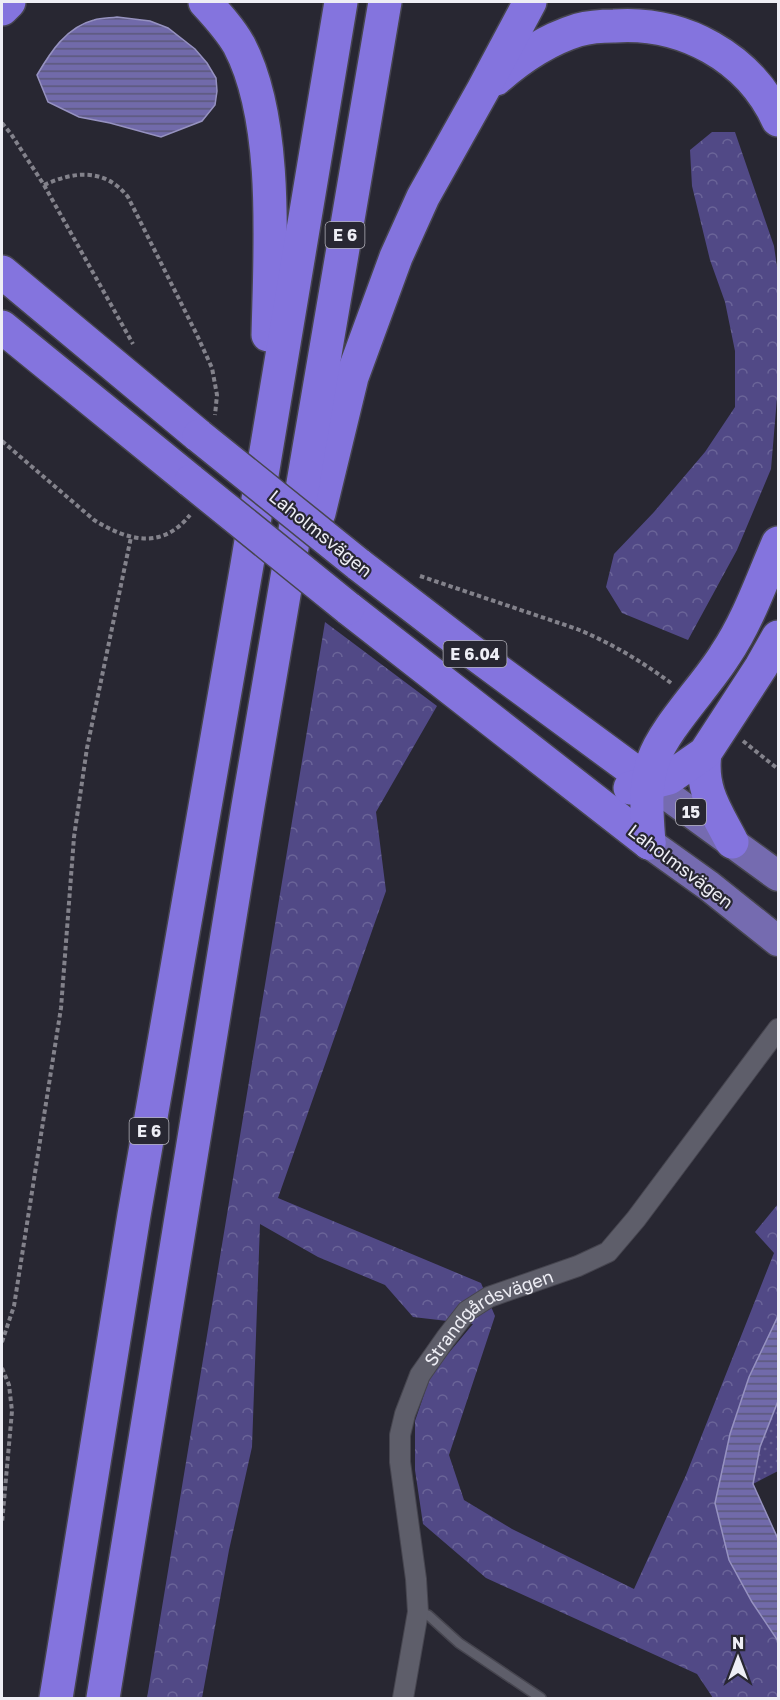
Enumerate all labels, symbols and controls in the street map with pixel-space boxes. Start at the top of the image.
road number: E 6 [326,222,364,248]
street label: Laholmsvägen [265,485,377,581]
road number: E 6.04 [444,641,506,667]
road number: 15 [676,799,706,825]
street label: Laholmsvägen [624,819,738,913]
road number: E 6 [130,1118,168,1144]
street label: Strandgårdsvägen [419,1265,556,1370]
north arrow [708,1628,768,1688]
text: N [732,1633,744,1653]

